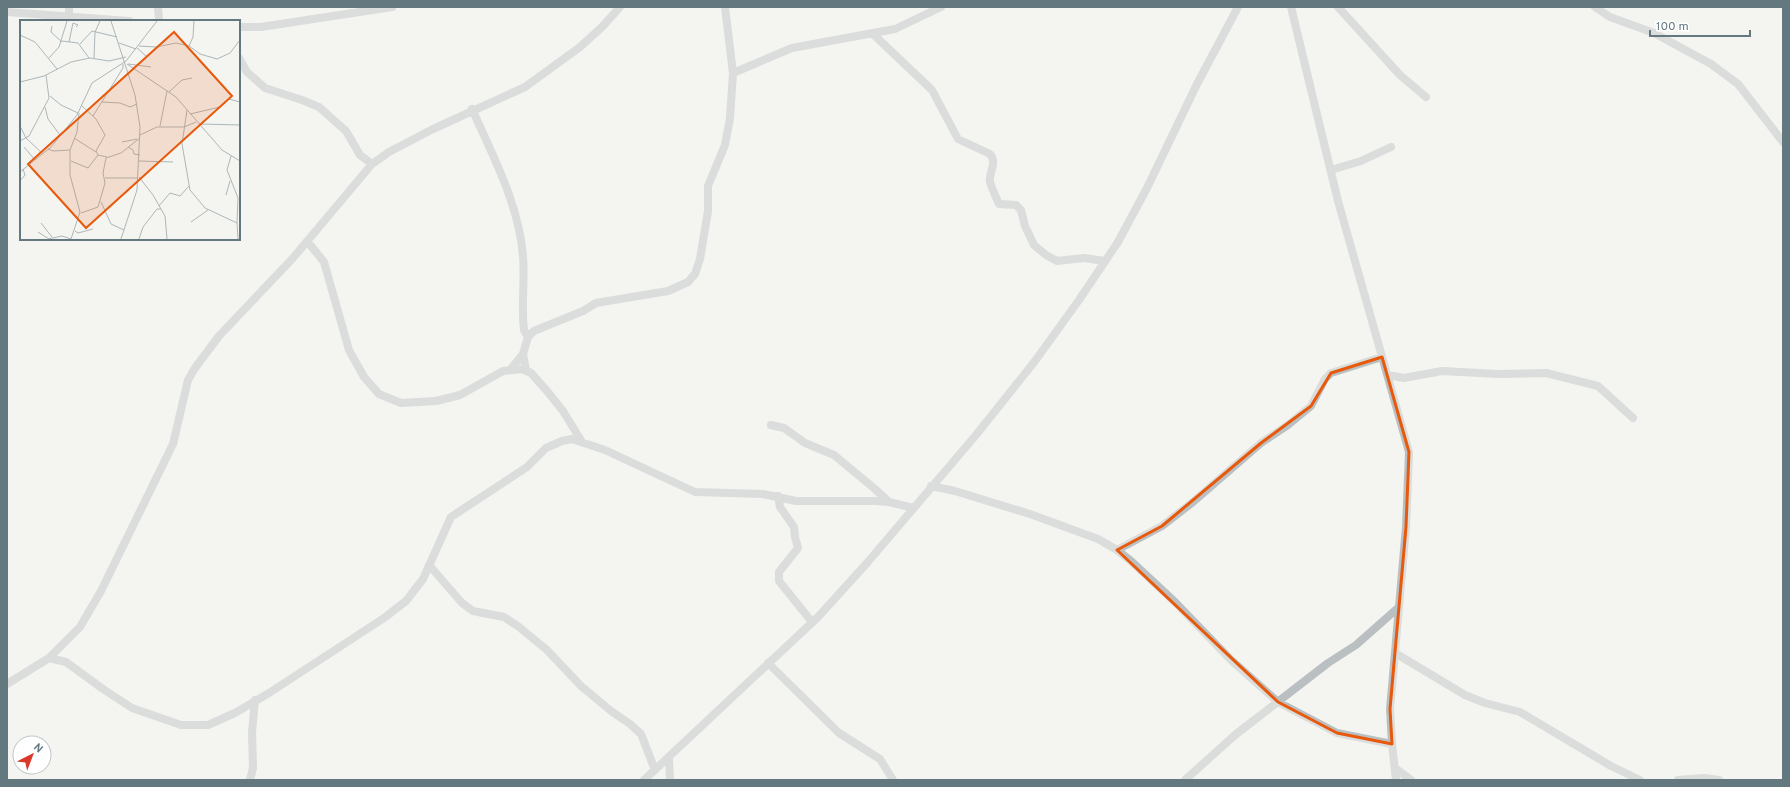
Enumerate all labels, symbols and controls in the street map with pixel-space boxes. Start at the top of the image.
scale bar [1650,12,1750,38]
text: 100 m [1656,19,1689,35]
inset map [20,20,240,240]
north arrow [12,735,52,775]
text: N [30,740,46,756]

